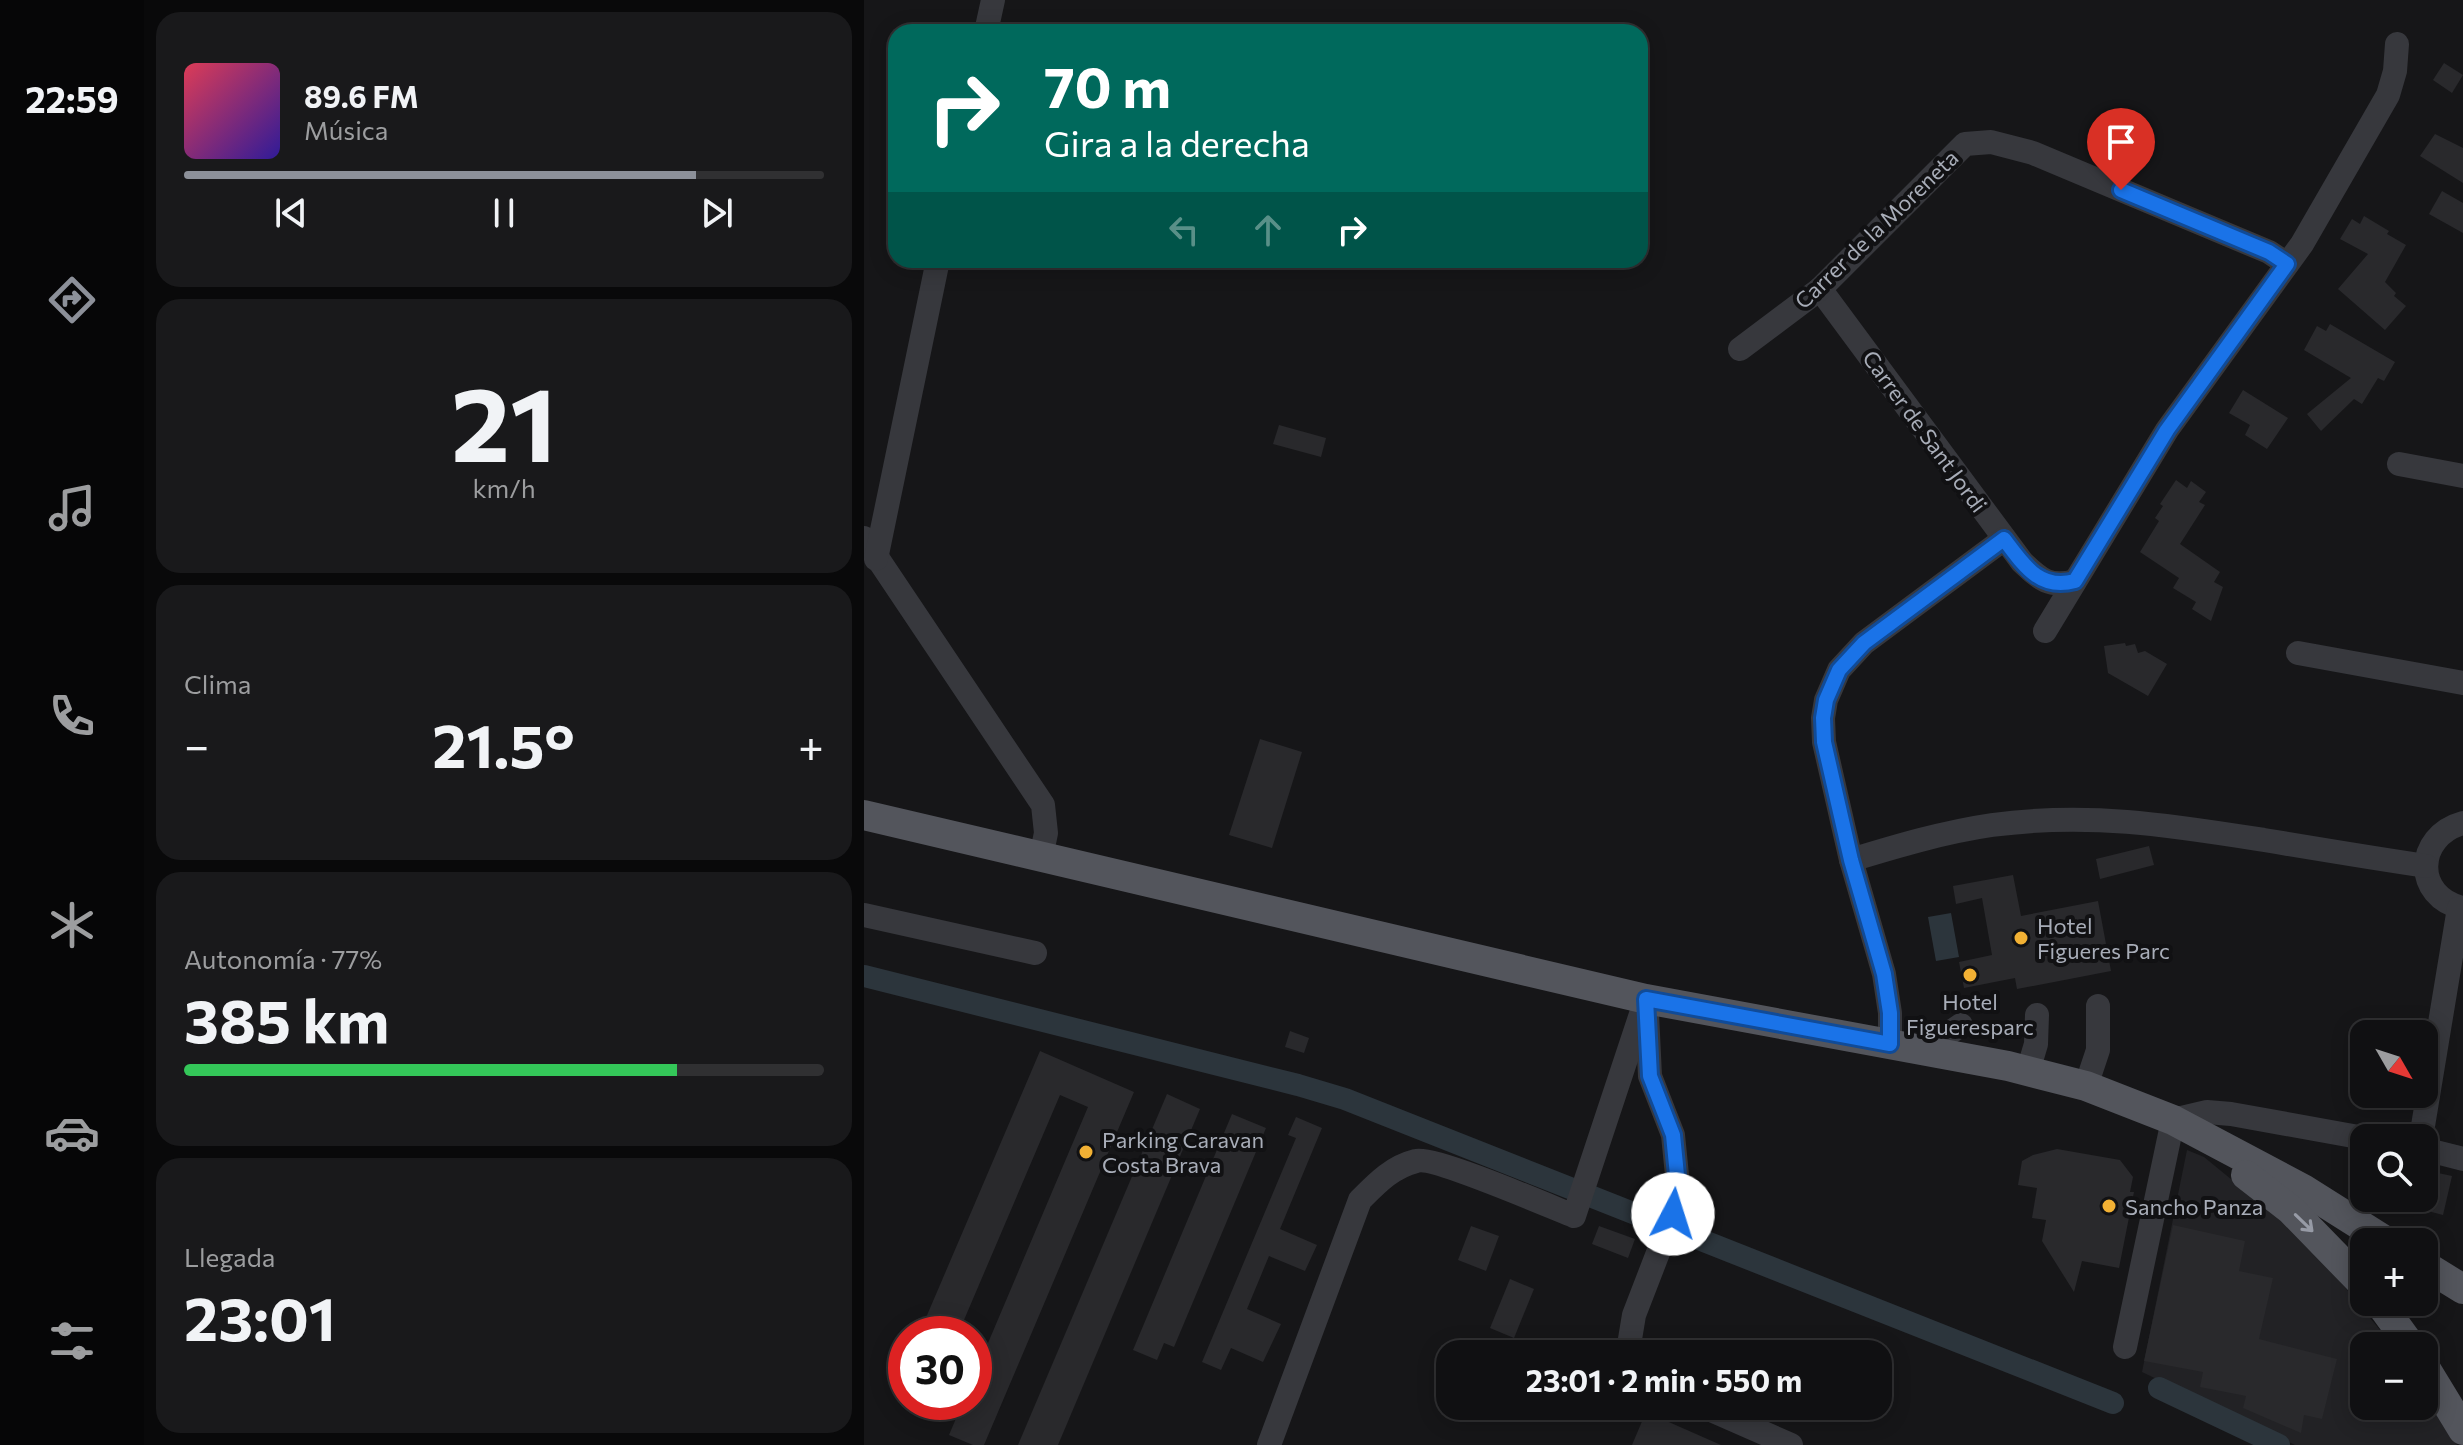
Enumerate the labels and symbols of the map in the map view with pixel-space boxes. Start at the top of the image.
pin [2087,108,2155,190]
street label: Carrer de la Moreneta [1789,144,1963,314]
street label: Carrer de Sant Jordi [1857,345,1993,517]
place label: Hotel Figueres Parc [2037,912,2170,964]
marker: Hotel Figueres Parc [2012,929,2030,947]
marker: Hotel Figueresparc [1961,966,1979,984]
place label: Hotel Figueresparc [1906,988,2034,1040]
north arrow [2350,1020,2438,1108]
place label: Parking Caravan Costa Brava [1102,1126,1264,1178]
marker: Parking Caravan Costa Brava [1077,1143,1095,1161]
position arrow [1631,1172,1715,1256]
place label: Sancho Panza [2125,1193,2263,1220]
marker: Sancho Panza [2100,1197,2118,1215]
one-way arrow [2294,1214,2314,1233]
speed limit sign: 30 [888,1316,992,1420]

